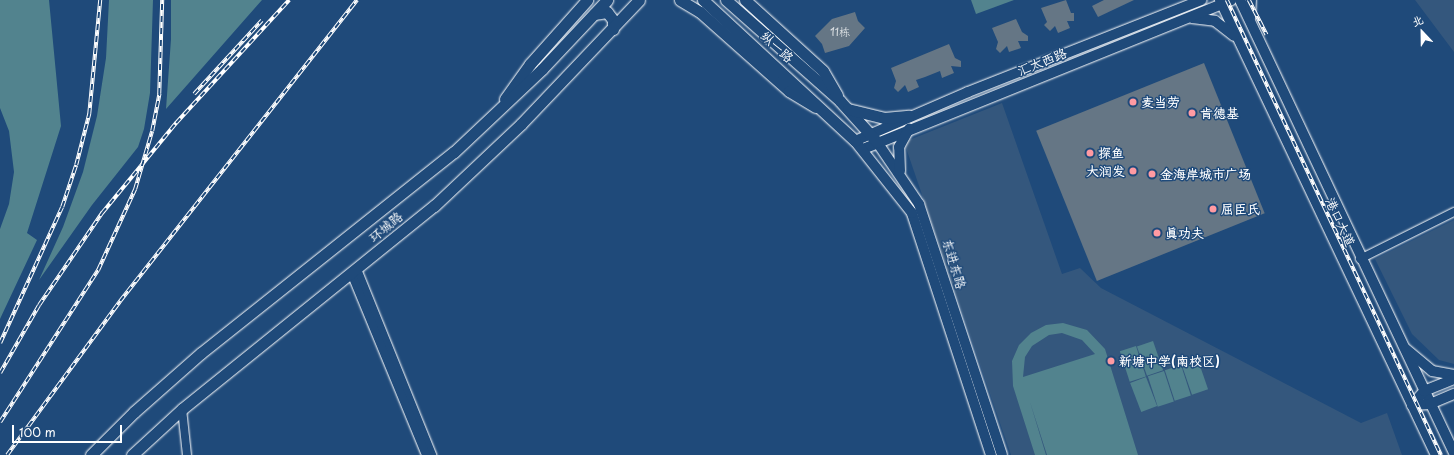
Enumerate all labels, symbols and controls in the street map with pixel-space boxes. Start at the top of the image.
text: 北 [1409,10,1426,30]
north arrow [1402,12,1442,52]
house number: 11栋 [830,25,850,39]
street label: 纵一路 [757,28,797,66]
street label: 汇太西路 [1015,45,1069,79]
place label: 麦当劳 [1141,94,1180,110]
marker: 麦当劳 [1128,97,1138,107]
place label: 肯德基 [1200,105,1239,121]
marker: 肯德基 [1187,108,1197,118]
place label: 探鱼 [1098,145,1124,161]
marker: 探鱼 [1085,148,1095,158]
place label: 大润发 [1086,163,1125,179]
marker: 大润发 [1128,166,1138,176]
place label: 金海岸城市广场 [1160,166,1251,182]
marker: 金海岸城市广场 [1147,169,1157,179]
street label: 港口大道 [1322,195,1358,249]
place label: 屈臣氏 [1221,201,1260,217]
marker: 屈臣氏 [1208,204,1218,214]
street label: 环城路 [366,208,406,246]
place label: 真功夫 [1165,225,1204,241]
marker: 真功夫 [1152,228,1162,238]
street label: 东进东路 [939,237,969,291]
place label: 新塘中学(南校区) [1119,353,1220,369]
marker: 新塘中学(南校区) [1106,356,1116,366]
scale bar [14,417,124,443]
text: 100 m [19,423,56,441]

